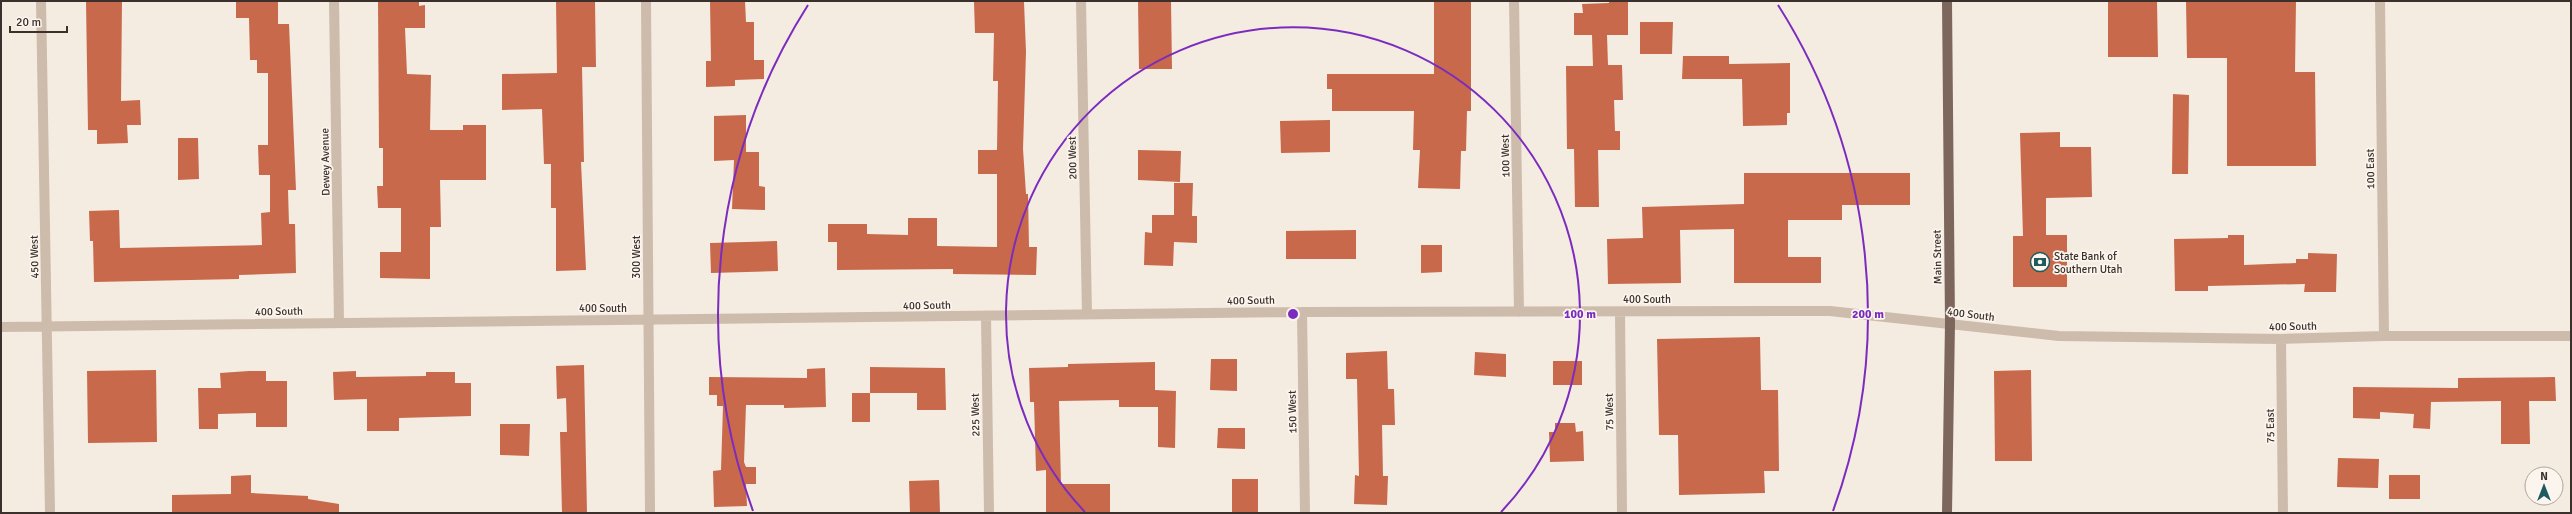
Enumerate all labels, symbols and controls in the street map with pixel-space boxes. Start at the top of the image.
scale bar [10,8,67,34]
text: 20 m [16,15,41,30]
street label: Dewey Avenue [318,128,333,196]
street label: 100 West [1499,134,1512,178]
street label: 200 West [1066,136,1079,180]
street label: 100 East [2364,148,2377,189]
street label: Main Street [1931,229,1944,284]
street label: 450 West [28,235,41,279]
street label: 300 West [630,235,643,279]
place label: State Bank of Southern Utah [2054,250,2122,276]
bank icon: State Bank of Southern Utah [2029,251,2051,273]
street label: 400 South [1623,293,1671,306]
street label: 400 South [1227,294,1275,307]
street label: 400 South [903,299,951,312]
street label: 400 South [579,302,627,315]
street label: 400 South [255,305,303,318]
street label: 400 South [1946,305,1996,324]
centre of rings [1286,307,1300,321]
text: 100 m [1564,307,1596,322]
text: 200 m [1852,307,1884,322]
street label: 400 South [2269,320,2317,333]
street label: 150 West [1286,390,1299,434]
street label: 225 West [969,393,982,437]
street label: 75 West [1603,393,1616,431]
street label: 75 East [2264,408,2277,443]
north arrow [2524,466,2564,506]
text: N [2540,470,2548,483]

